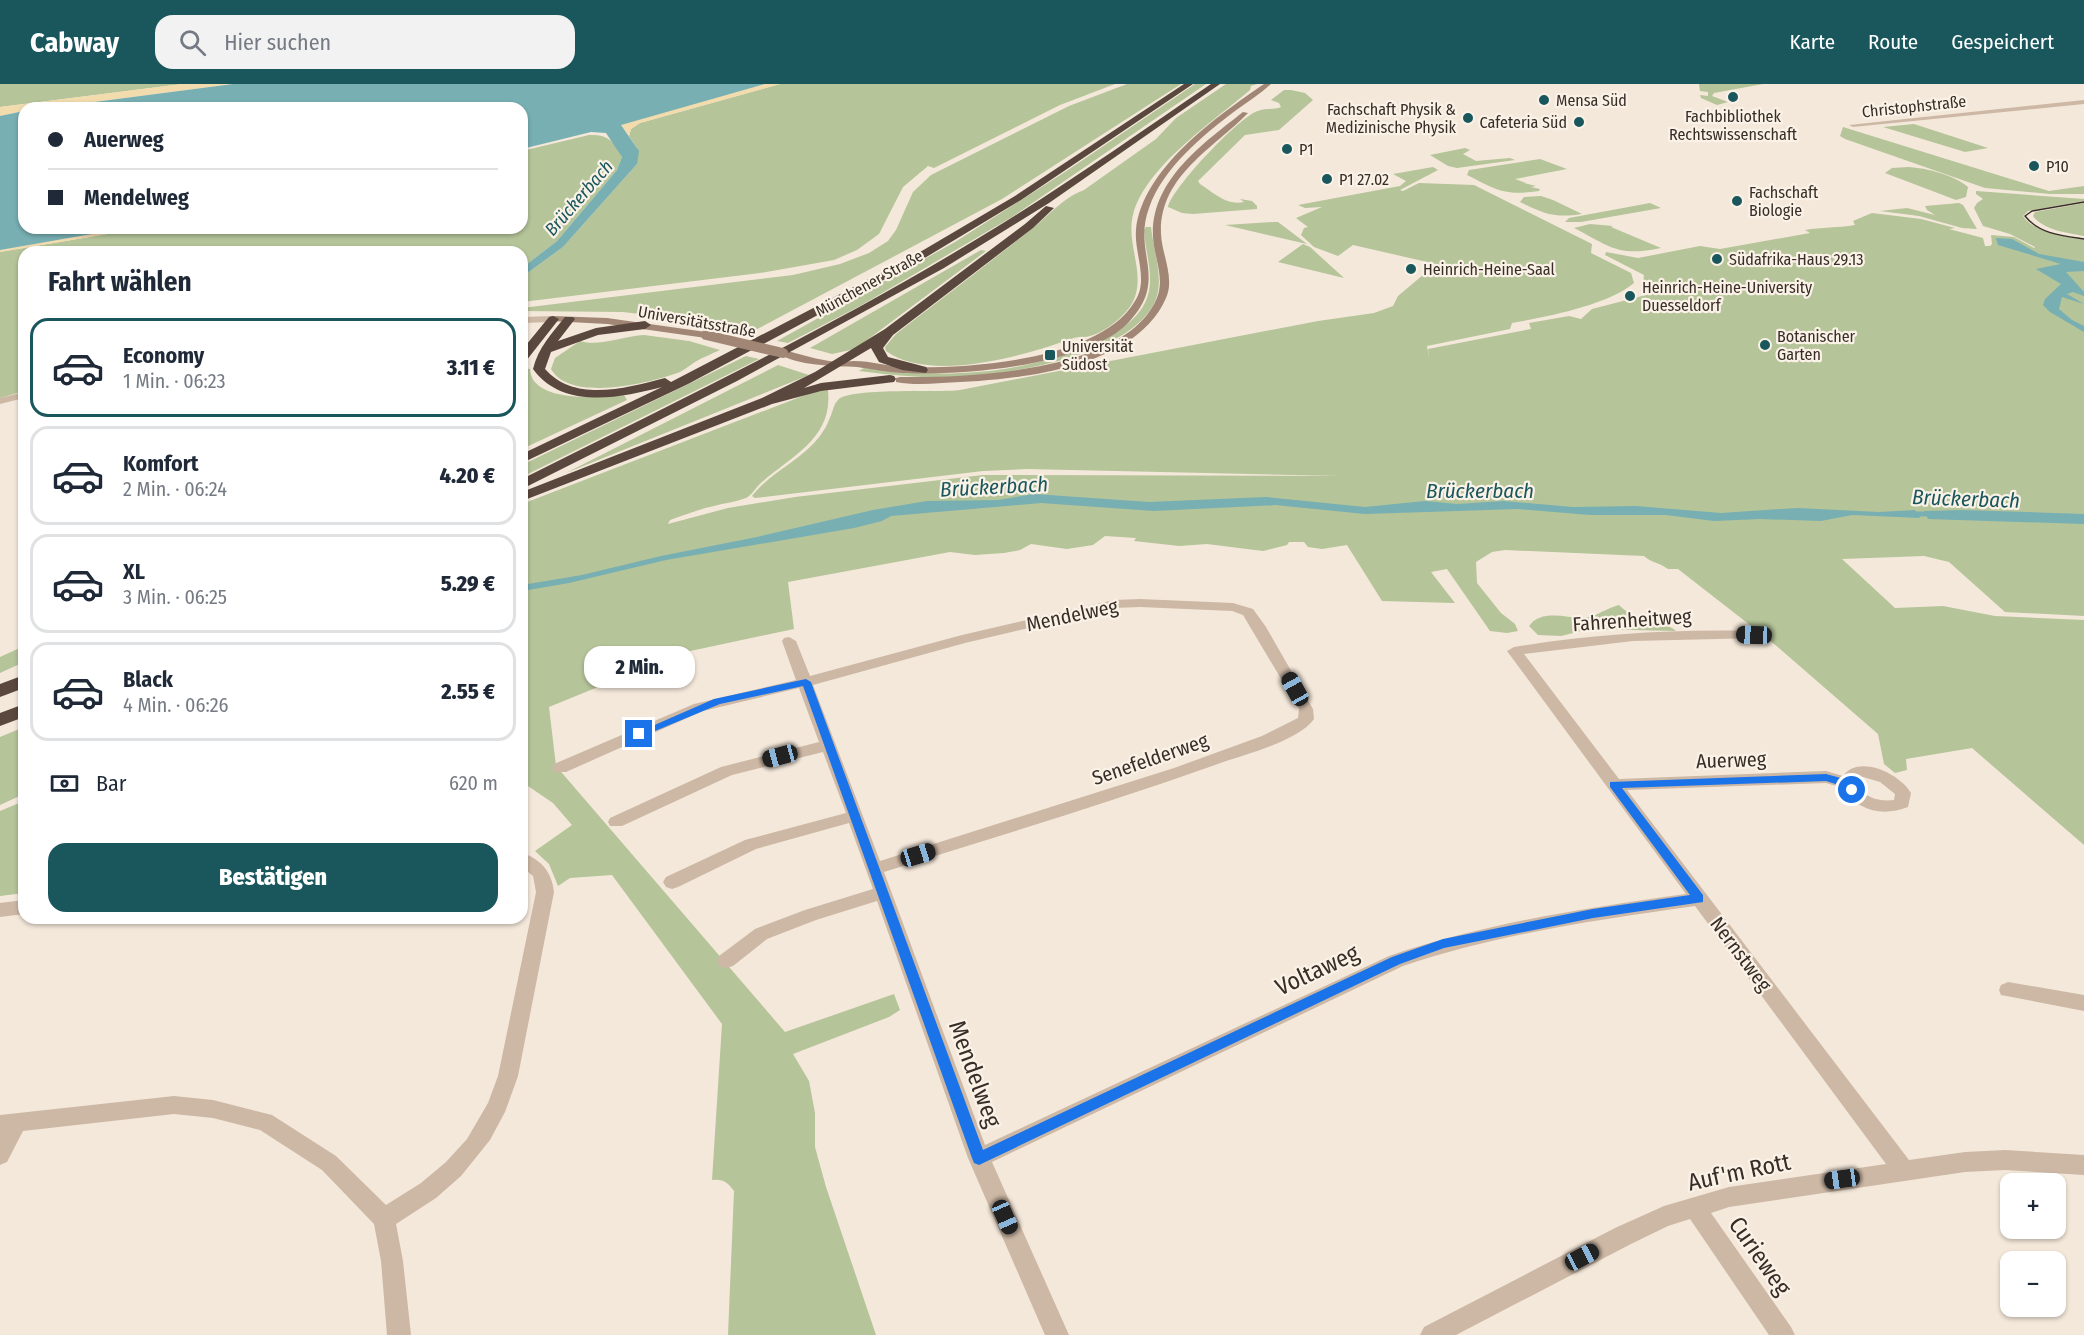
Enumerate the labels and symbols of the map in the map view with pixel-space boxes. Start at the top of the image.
marker: Fachbibliothek Rechtswissenschaft [1726,90,1740,104]
place label: Mensa Süd [1556,91,1627,110]
street label: Christophstraße [1861,92,1967,121]
marker: Mensa Süd [1537,93,1551,107]
place label: Fachschaft Physik & Medizinische Physik [1326,100,1457,137]
place label: Fachbibliothek Rechtswissenschaft [1669,107,1798,144]
marker: Fachschaft Physik & Medizinische Physik [1461,111,1475,125]
place label: Cafeteria Süd [1480,113,1567,132]
marker: Cafeteria Süd [1572,115,1586,129]
place label: P1 [1299,140,1314,159]
marker: P1 [1280,142,1294,156]
water label: Brückerbach [540,156,618,240]
place label: P10 [2046,157,2069,176]
marker: P10 [2027,159,2041,173]
place label: P1 27.02 [1339,170,1389,189]
marker: P1 27.02 [1320,172,1334,186]
place label: Fachschaft Biologie [1749,183,1819,220]
marker: Fachschaft Biologie [1730,194,1744,208]
street label: Münchener Straße [812,246,926,321]
place label: Südafrika-Haus 29.13 [1729,250,1864,269]
marker: Südafrika-Haus 29.13 [1710,252,1724,266]
place label: Heinrich-Heine-Saal [1423,260,1555,279]
marker: Heinrich-Heine-Saal [1404,262,1418,276]
place label: Heinrich-Heine-University Duesseldorf [1642,278,1813,315]
marker: Heinrich-Heine-University Duesseldorf [1623,289,1637,303]
street label: Universitätsstraße [636,302,757,341]
place label: Botanischer Garten [1777,327,1856,364]
place label: Universität Südost [1062,337,1134,374]
marker: Botanischer Garten [1758,338,1772,352]
marker: Universität Südost [1043,348,1057,362]
water label: Brückerbach [939,471,1049,503]
water label: Brückerbach [1426,478,1534,504]
water label: Brückerbach [1911,484,2021,514]
street label: Mendelweg [1024,593,1121,636]
street label: Fahrenheitweg [1572,604,1693,636]
car [1736,625,1772,645]
callout: 2 Min. [584,647,694,689]
car [1278,669,1312,709]
route end [625,720,652,747]
street label: Senefelderweg [1089,728,1212,790]
car [760,743,800,769]
street label: Auerweg [1695,747,1767,773]
route start [1838,776,1865,803]
car [898,841,938,869]
street label: Nernstweg [1705,912,1777,996]
street label: Voltaweg [1271,938,1364,1001]
street label: Mendelweg [943,1017,1007,1132]
street label: Auf'm Rott [1685,1147,1793,1197]
car [1823,1168,1861,1190]
car [989,1197,1021,1237]
street label: Curieweg [1723,1211,1798,1301]
car [1562,1241,1602,1273]

